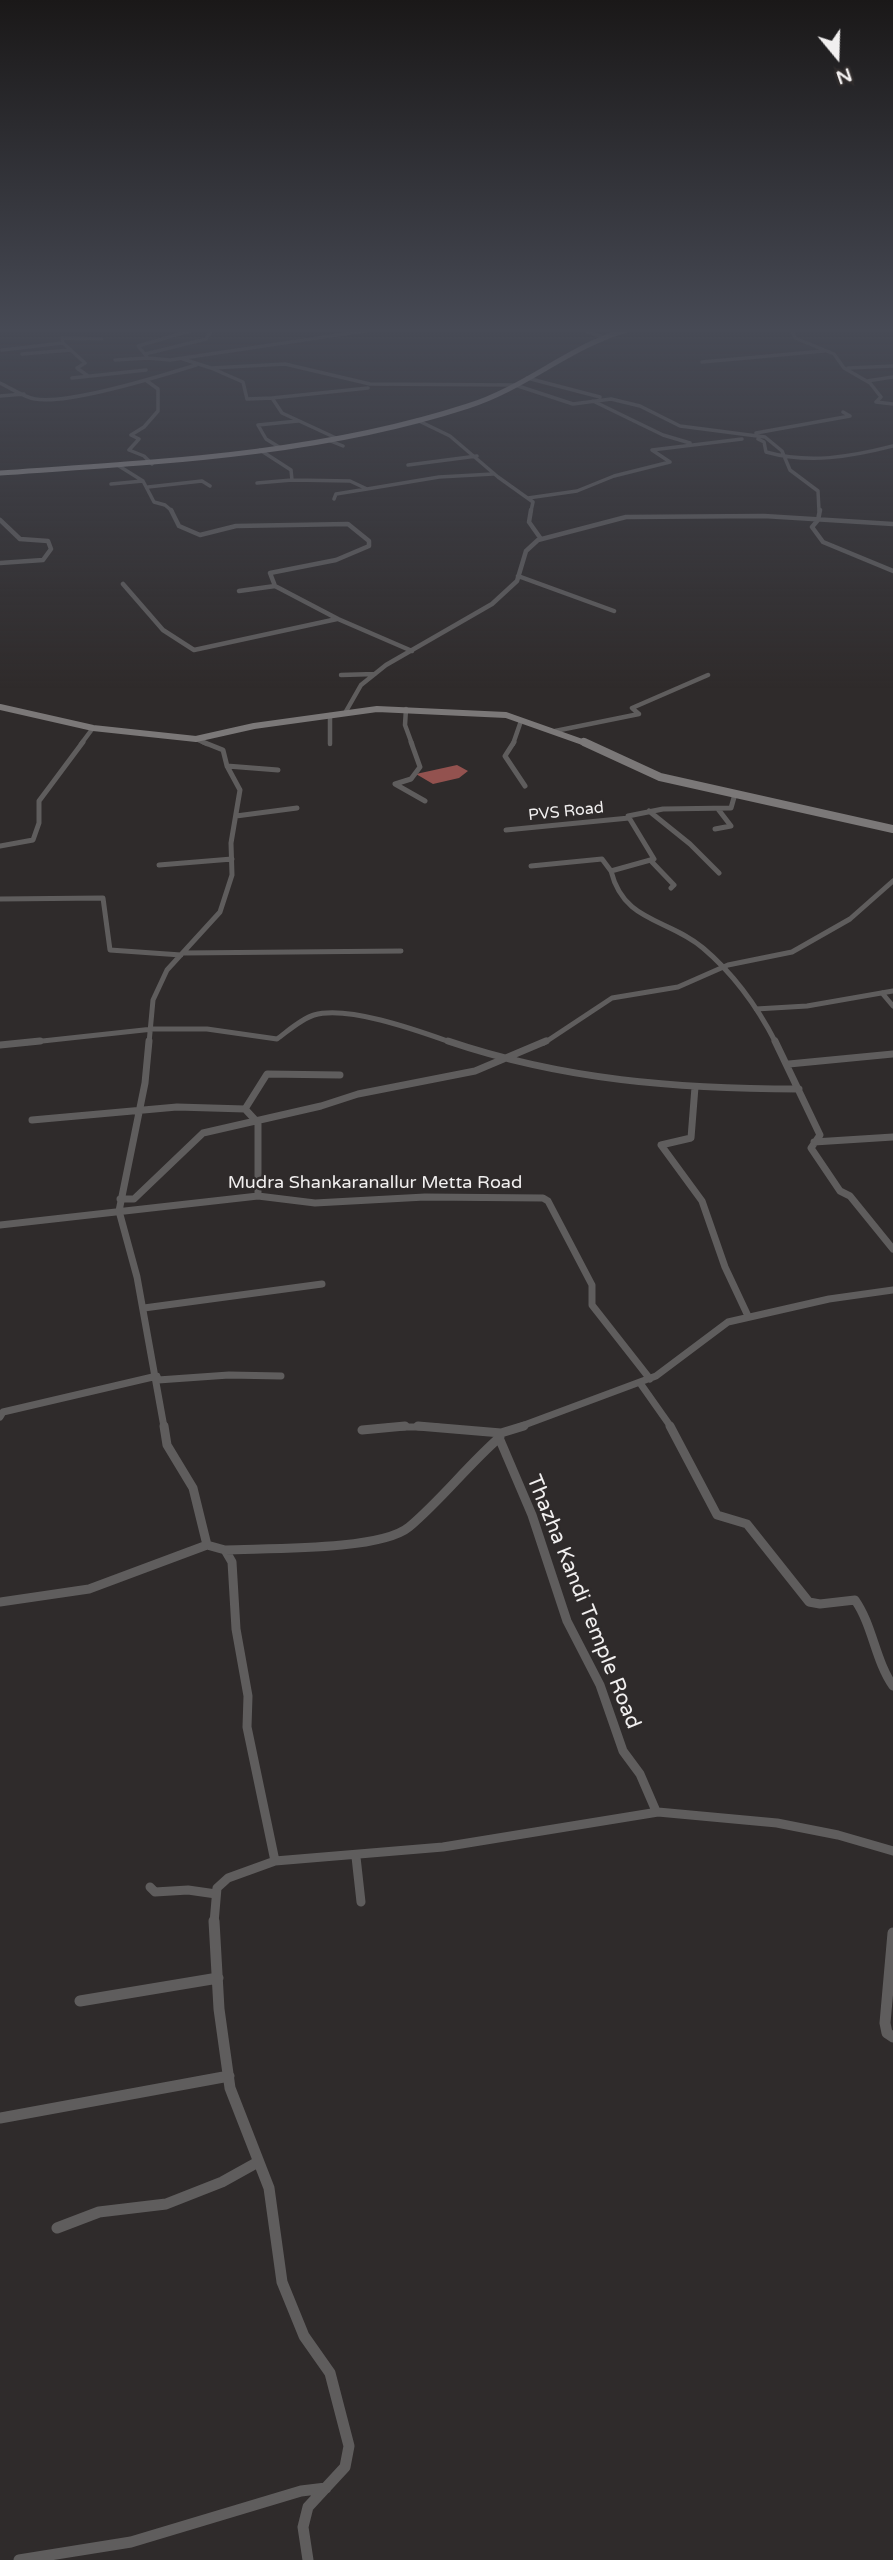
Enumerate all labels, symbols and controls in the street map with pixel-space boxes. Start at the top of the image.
north arrow [802,21,872,91]
text: N [833,63,855,89]
street label: PVS Road [527,798,605,826]
street label: Mudra Shankaranallur Metta Road [228,1172,522,1194]
street label: Thazha Kandi Temple Road [520,1471,646,1733]

